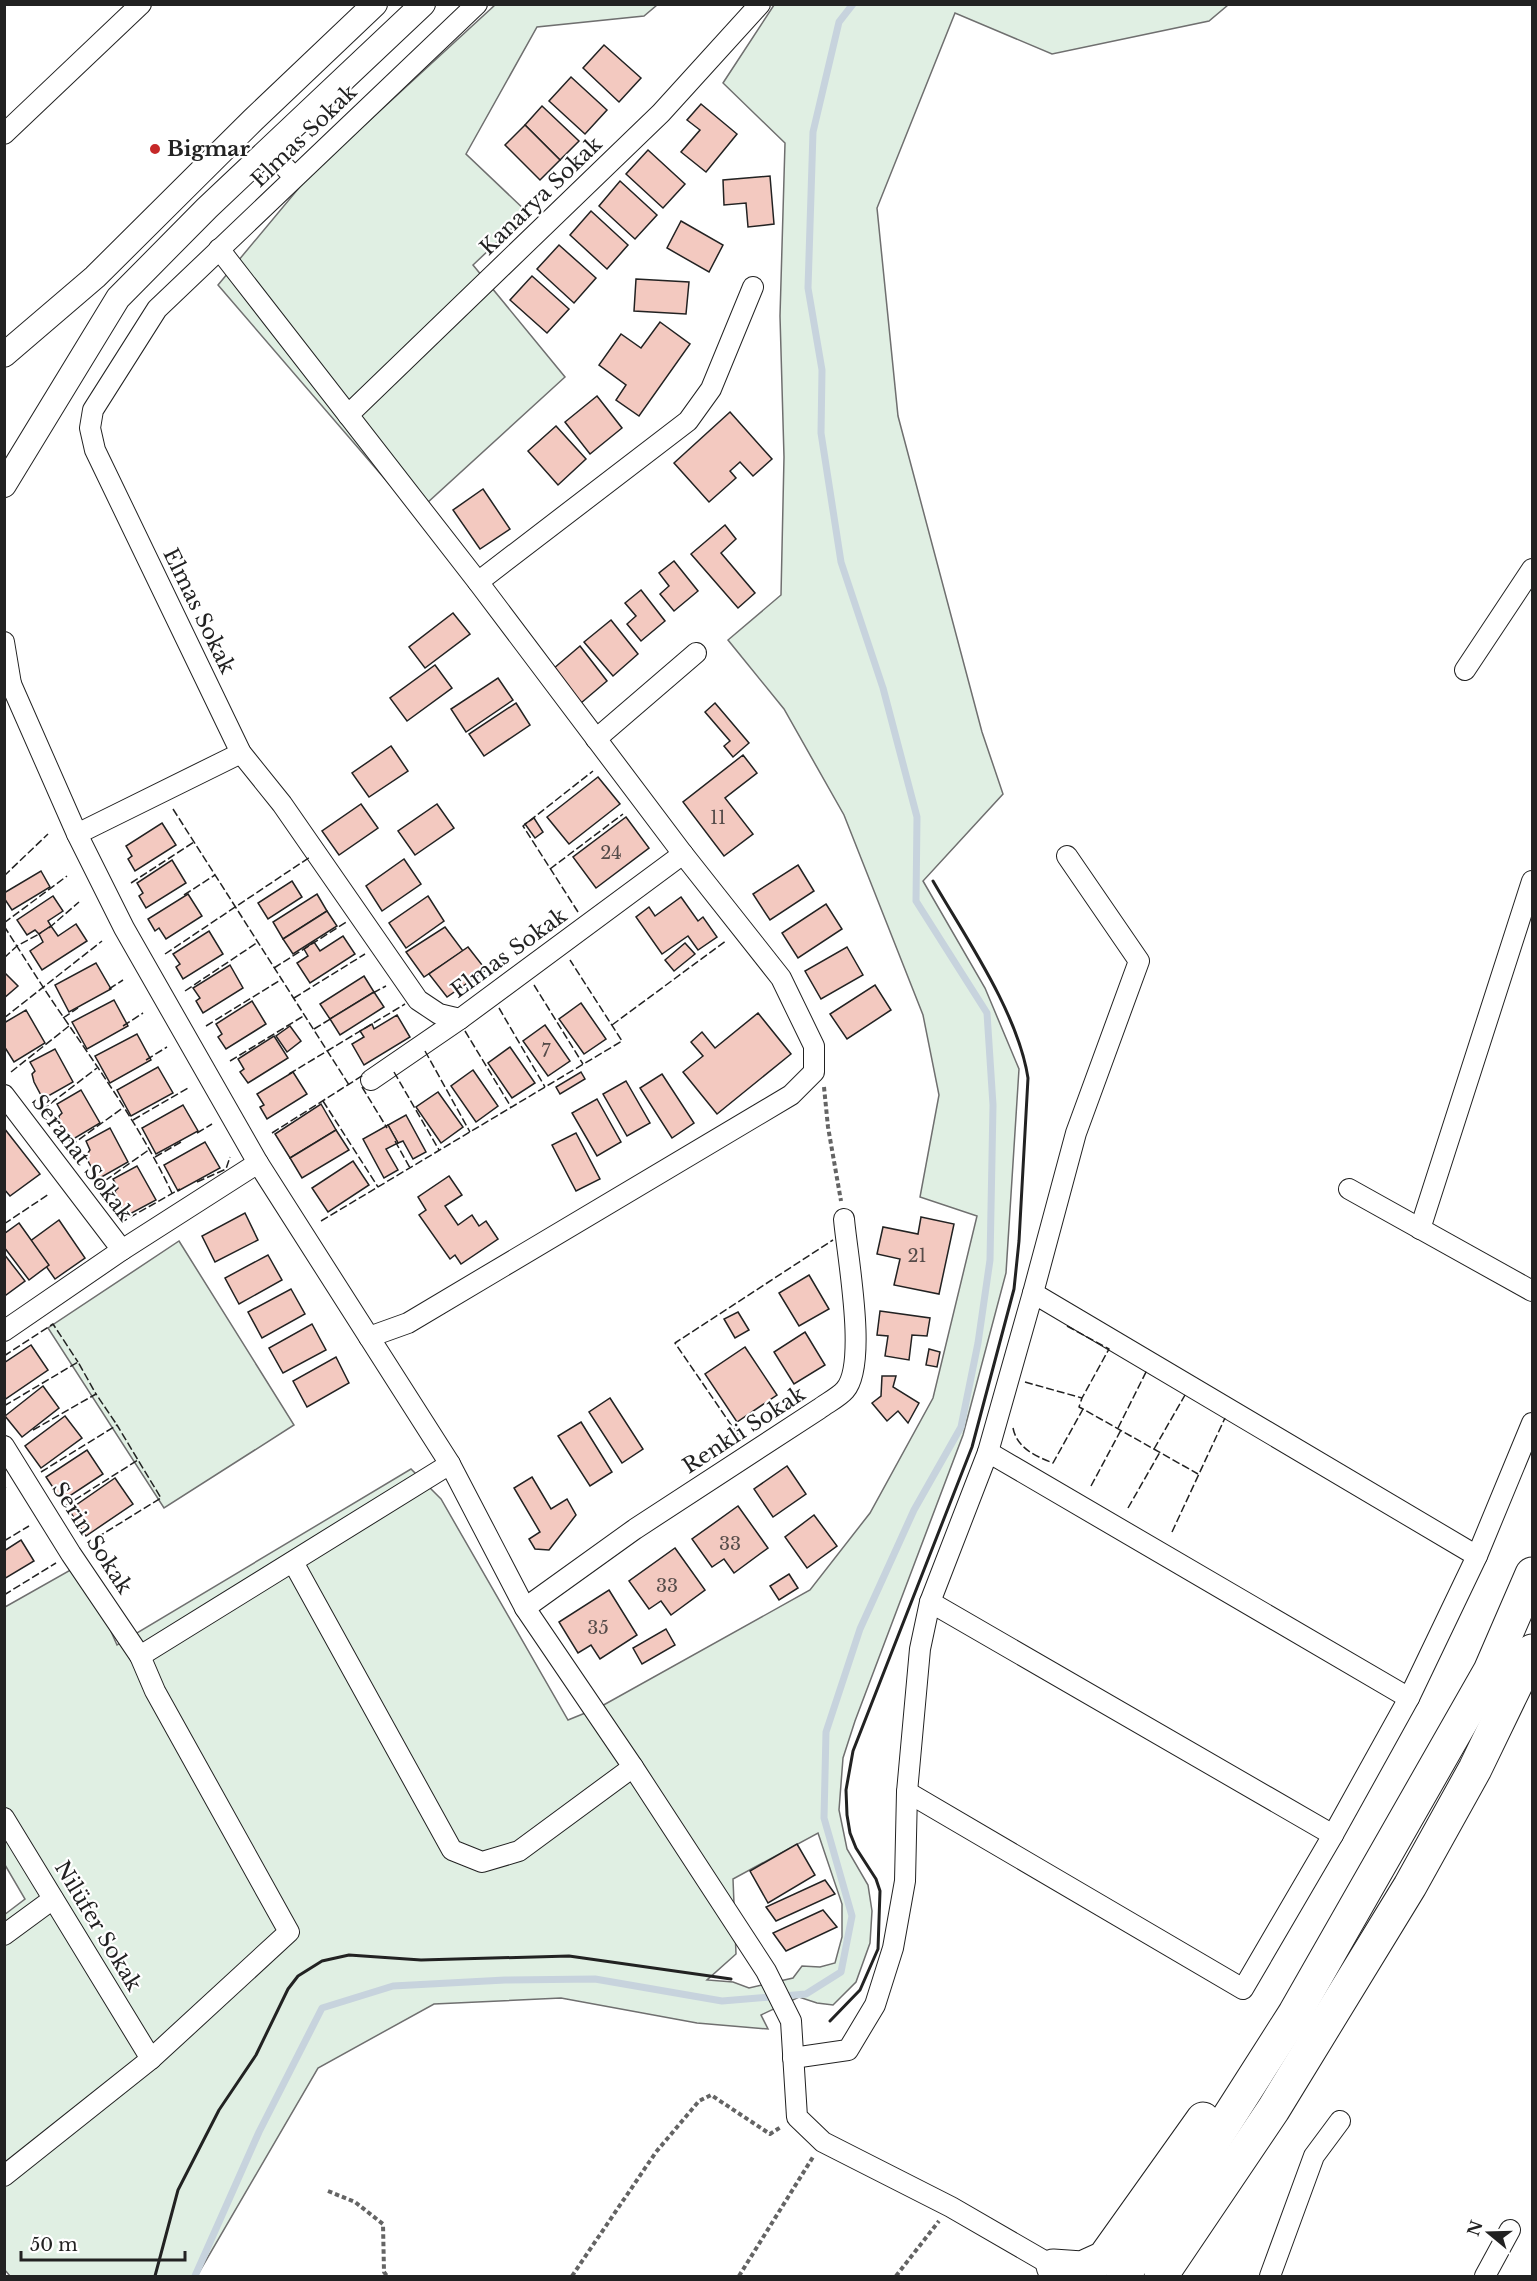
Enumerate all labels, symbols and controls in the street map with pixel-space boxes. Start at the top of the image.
street label: Elmas Sokak [246,79,362,193]
street label: Kanarya Sokak [475,131,607,261]
place label: Bigmar [167,136,250,162]
marker: Bigmar [148,142,162,156]
street label: Elmas Sokak [157,544,241,678]
house number: 11 [710,807,726,829]
house number: 24 [600,842,622,864]
street label: Elmas Sokak [446,902,572,1004]
house number: 7 [541,1040,551,1062]
street label: Seranat Sokak [26,1089,138,1227]
house number: 21 [907,1245,927,1267]
street label: Renkli Sokak [678,1381,810,1479]
street label: Serin Sokak [46,1477,138,1599]
house number: 33 [719,1533,741,1555]
house number: 33 [656,1575,678,1597]
house number: 35 [587,1617,609,1639]
street label: Nilüfer Sokak [49,1856,147,1996]
north arrow [1459,2203,1519,2263]
text: N [1463,2218,1487,2238]
scale bar [21,2224,184,2262]
text: 50 m [30,2234,78,2256]

